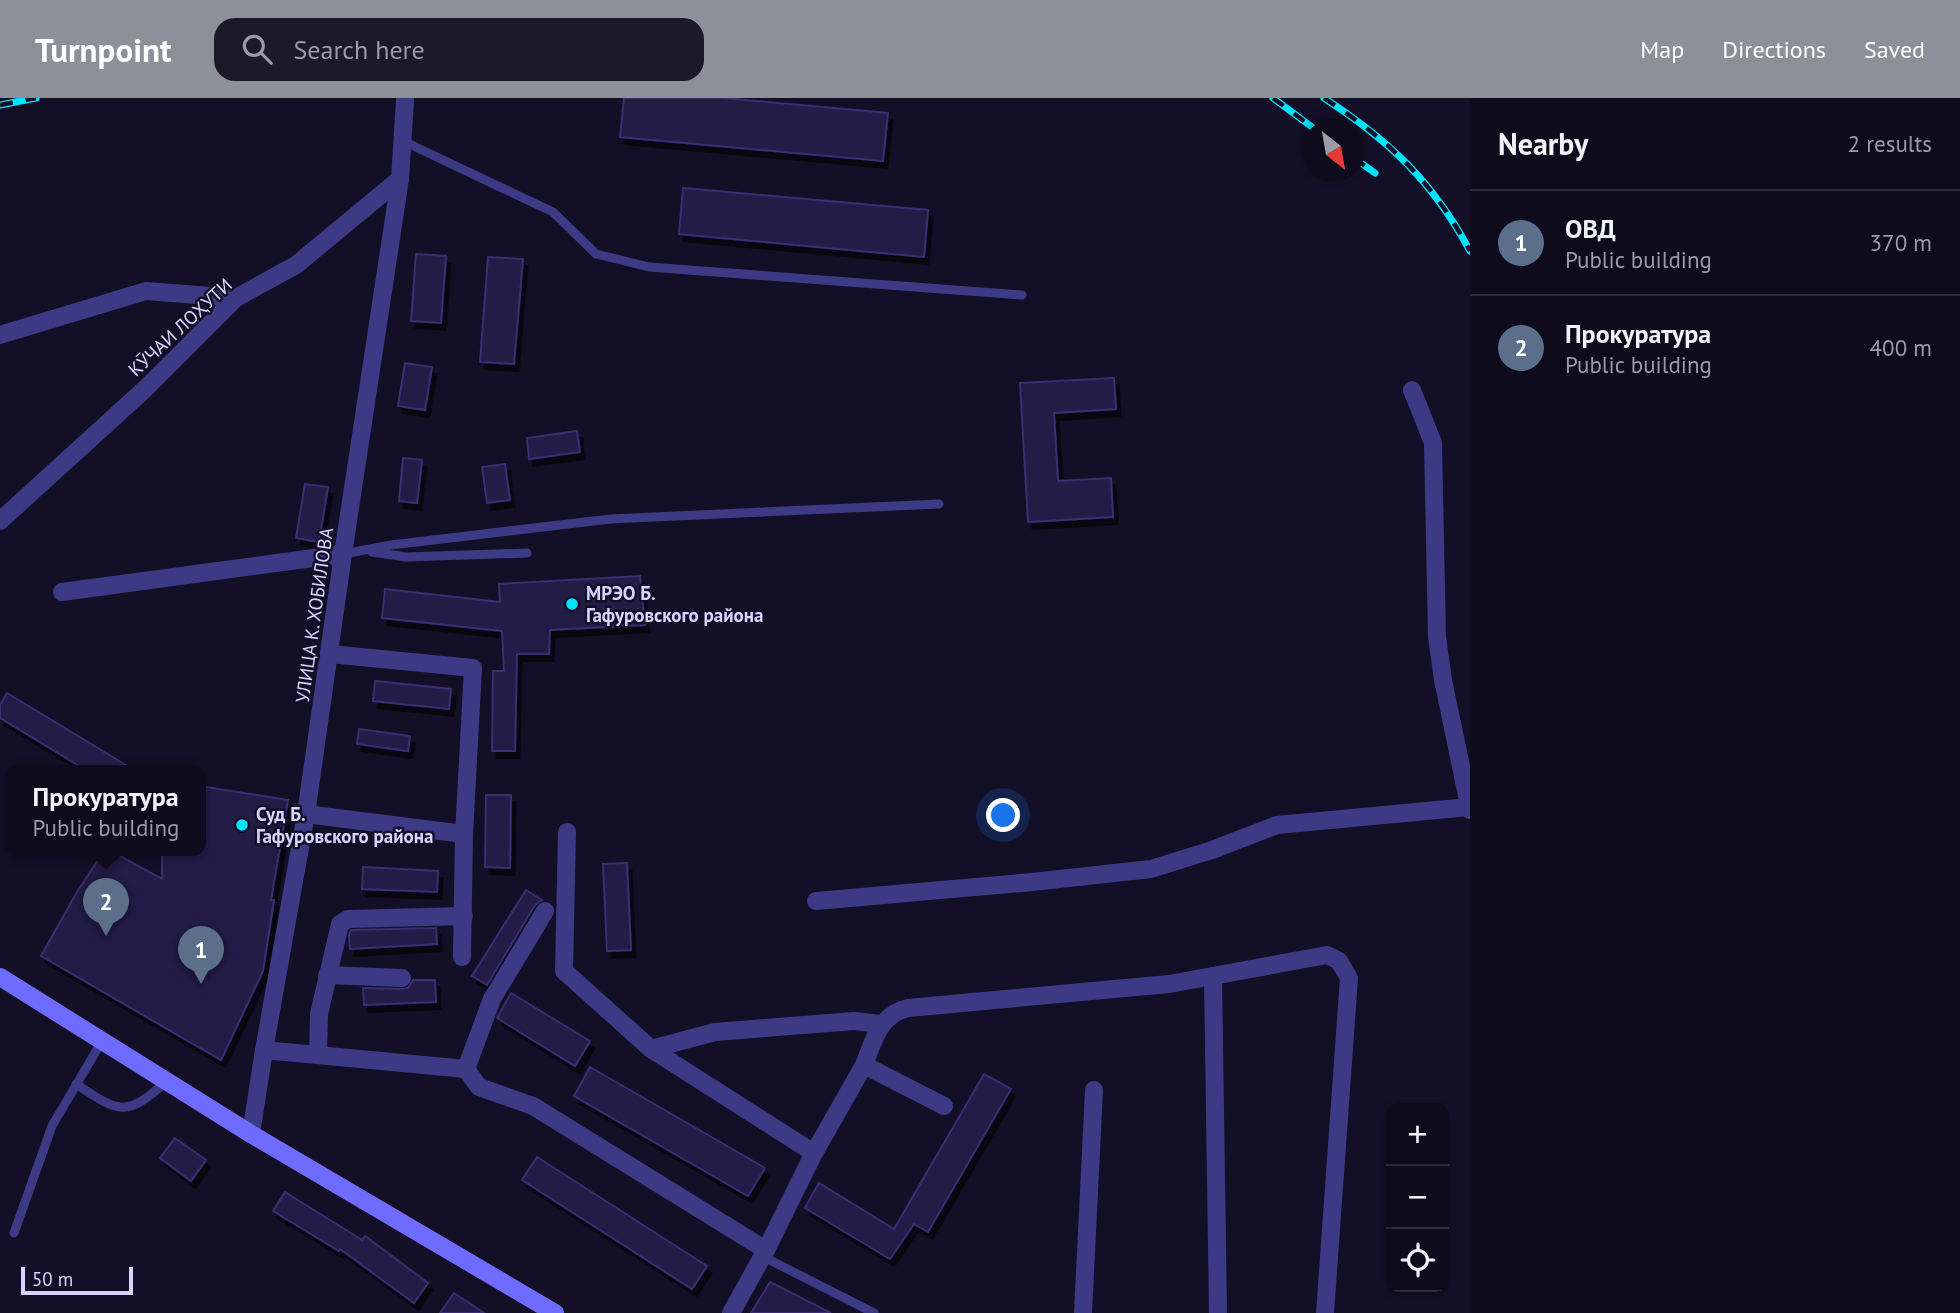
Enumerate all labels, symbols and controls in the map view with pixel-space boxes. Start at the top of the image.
search box [214,18,704,81]
text: Turnpoint [35,28,172,71]
icon: search [238,30,276,68]
text: Search here [294,33,425,66]
text: Map [1640,34,1684,65]
text: Directions [1722,34,1826,65]
text: Saved [1864,34,1925,65]
north arrow [1302,119,1365,182]
text: Nearby [1498,124,1588,163]
text: 2 results [1848,129,1932,158]
text: ОВД [1565,212,1616,245]
text: 1 [1514,228,1528,257]
text: 370 m [1870,228,1932,257]
text: Public building [1565,245,1712,274]
street label: КӮЧАИ ЛОҲУТИ [123,273,237,381]
text: Прокуратура [1565,317,1711,350]
text: 2 [1514,333,1528,362]
text: 400 m [1870,333,1932,362]
text: Public building [1565,350,1712,379]
street label: УЛИЦА К. ХОБИЛОВА [290,526,338,704]
place label: МРЭО Б. Гафуровского района [586,581,763,627]
marker: МРЭО Б. Гафуровского района [564,596,580,612]
popup [6,765,206,856]
text: Прокуратура [33,780,179,813]
your location [986,798,1020,832]
place label: Суд Б. Гафуровского района [256,802,433,848]
text: Public building [33,813,179,842]
marker: Суд Б. Гафуровского района [234,817,250,833]
pin: 2 [83,878,129,936]
pin: 1 [178,926,224,984]
map controls [1386,1103,1449,1292]
button: + [1386,1103,1449,1166]
button: − [1386,1166,1449,1229]
button: locate [1386,1229,1449,1292]
scale bar [21,1264,133,1296]
text: 50 m [32,1267,73,1291]

